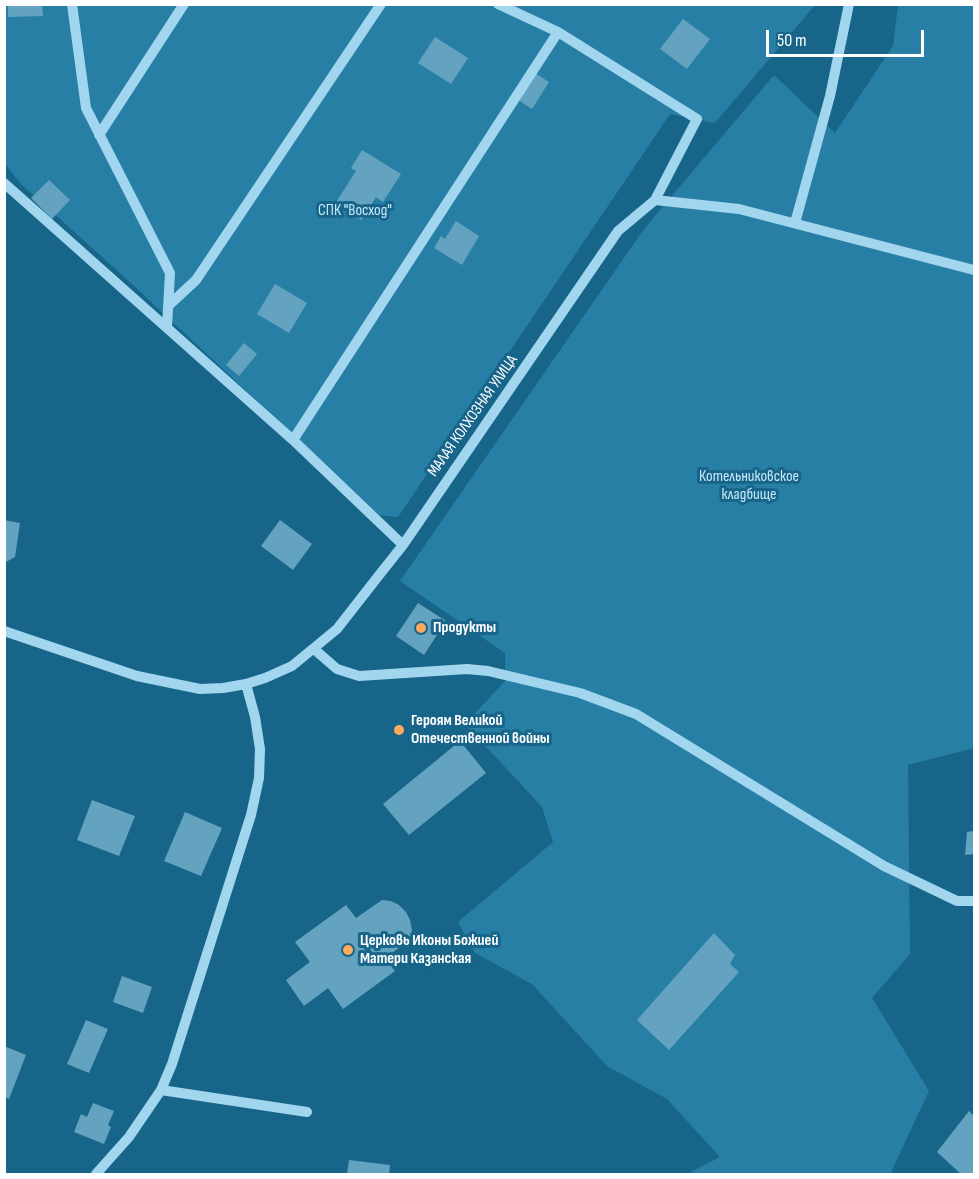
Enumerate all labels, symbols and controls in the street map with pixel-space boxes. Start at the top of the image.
scale bar [769,18,926,56]
text: 50 m [777,30,807,51]
park label: СПК "Восход" [318,201,392,221]
street label: МАЛАЯ КОЛХОЗНАЯ УЛИЦА [424,351,522,481]
park label: Котельниковское кладбище [699,467,799,505]
place label: Продукты [433,618,496,638]
marker: Продукты [414,621,428,635]
place label: Героям Великой Отечественной войны [411,711,550,749]
marker: Героям Великой Отечественной войны [392,723,406,737]
place label: Церковь Иконы Божией Матери Казанская [360,931,498,969]
marker: Церковь Иконы Божией Матери Казанская [341,943,355,957]

